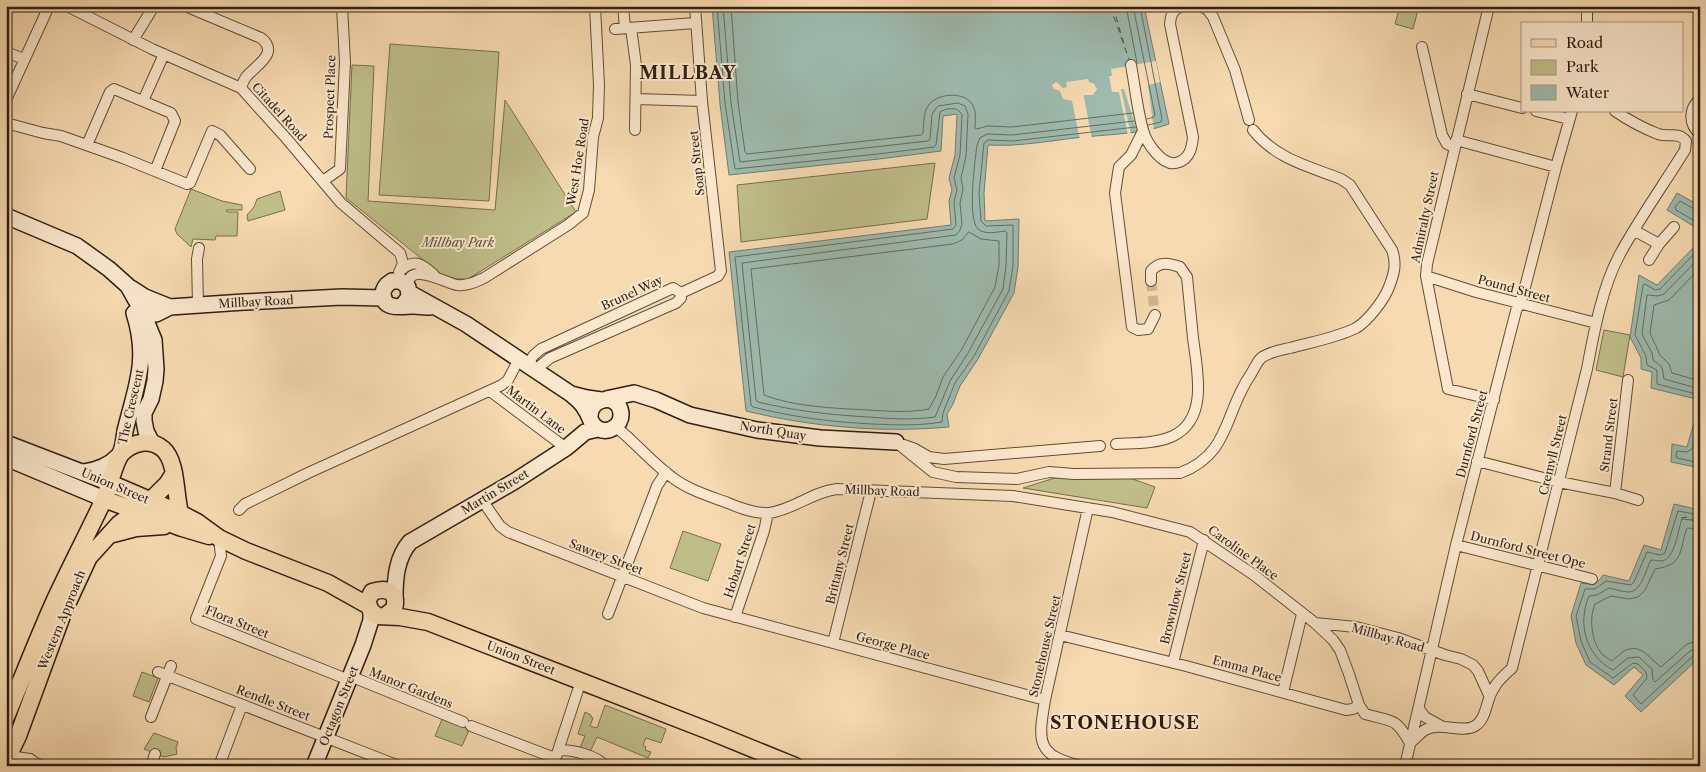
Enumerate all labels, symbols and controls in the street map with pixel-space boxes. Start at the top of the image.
legend [1521,22,1684,112]
text: Road [1566,33,1603,52]
street label: Prospect Place [321,54,338,139]
text: Park [1566,57,1600,76]
district label: MILLBAY [639,62,737,84]
street label: Citadel Road [249,79,310,145]
text: Water [1565,83,1610,102]
street label: West Hoe Road [563,116,592,208]
street label: Soap Street [686,129,707,196]
street label: Admiralty Street [1407,169,1442,265]
park label: Millbay Park [420,235,495,250]
street label: Brunel Way [599,272,665,313]
street label: Pound Street [1476,272,1553,306]
street label: Millbay Road [218,292,295,311]
street label: The Crescent [115,367,147,446]
street label: Martin Lane [504,382,569,437]
street label: Durnford Street [1453,387,1491,480]
street label: Strand Street [1597,396,1621,473]
street label: Cremyll Street [1535,412,1570,497]
street label: North Quay [739,418,808,443]
street label: Union Street [79,465,152,507]
street label: Martin Street [458,465,532,518]
street label: Millbay Road [844,482,921,499]
street label: Hobart Street [720,521,759,600]
street label: Brittany Street [822,521,857,606]
street label: Caroline Place [1205,522,1282,583]
street label: Durnford Street Ope [1469,528,1587,571]
street label: Sawrey Street [567,536,646,578]
street label: Brownlow Street [1157,549,1194,646]
street label: Western Approach [34,567,89,673]
street label: Stonehouse Street [1025,593,1064,698]
street label: Flora Street [203,602,272,641]
street label: Millbay Road [1350,620,1427,655]
street label: George Place [855,628,932,663]
street label: Union Street [485,638,558,678]
street label: Emma Place [1211,652,1284,685]
street label: Octagon Street [316,663,362,748]
street label: Manor Gardens [367,664,455,711]
street label: Rendle Street [234,682,313,724]
district label: STONEHOUSE [1050,712,1200,734]

